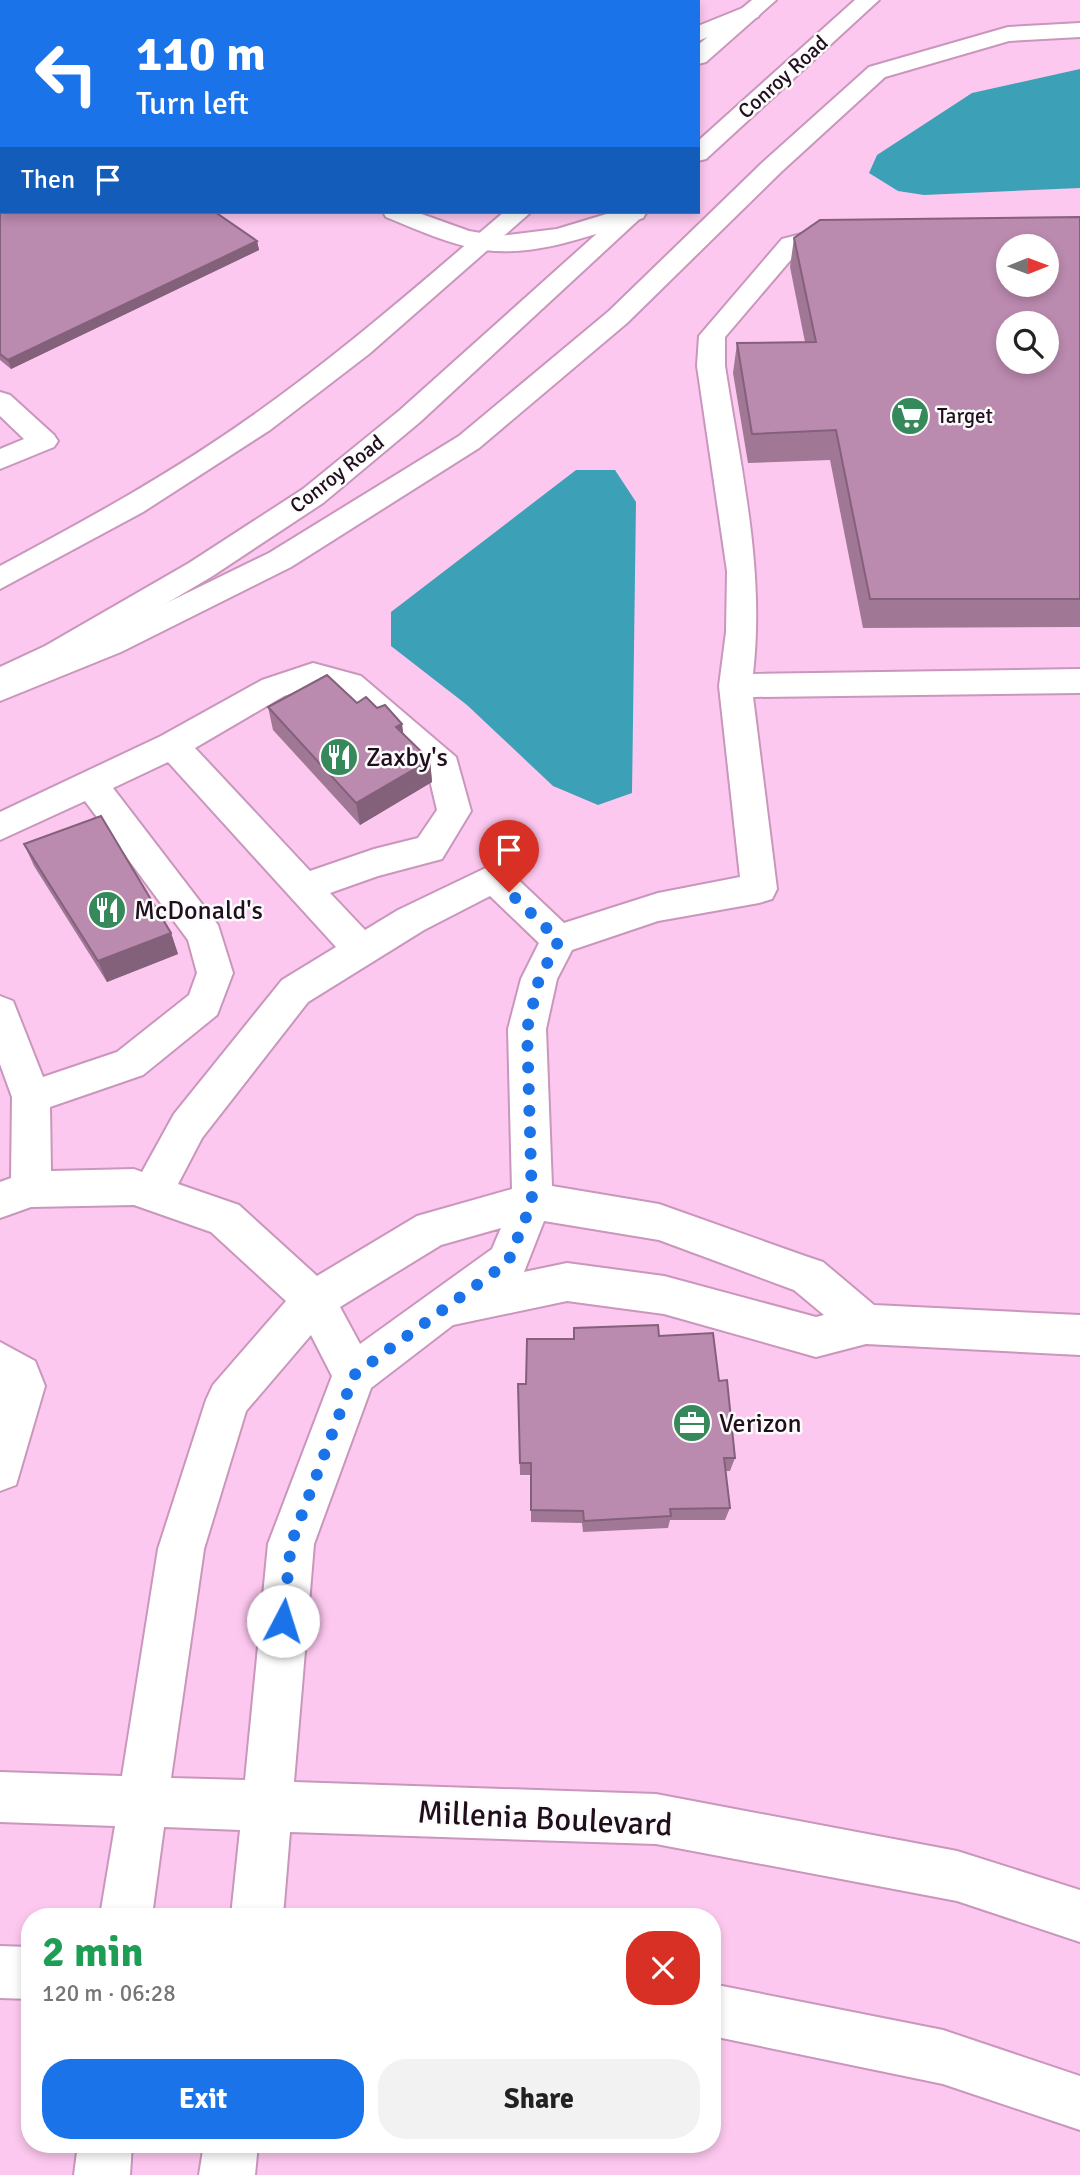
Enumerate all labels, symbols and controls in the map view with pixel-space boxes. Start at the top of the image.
text: 110 m [136,24,266,84]
icon: left [21,28,112,119]
street label: Conroy Road [733,30,833,124]
text: Turn left [136,84,249,123]
icon: arrive [89,161,127,199]
text: Then [21,164,75,196]
north arrow [996,234,1059,298]
map controls [996,234,1059,374]
button: search [996,311,1059,374]
supermarket icon: Target [889,395,931,437]
place label: Target [937,403,993,429]
street label: Conroy Road [285,429,389,519]
restaurant icon: Zaxby's [318,736,360,778]
place label: Zaxby's [366,742,448,774]
pin [479,820,539,892]
icon: arrive [490,831,528,869]
restaurant icon: McDonald's [86,889,128,931]
place label: McDonald's [134,895,263,927]
office icon: Verizon [671,1402,713,1444]
place label: Verizon [719,1408,802,1440]
position arrow [246,1584,320,1658]
street label: Millenia Boulevard [416,1792,674,1845]
text: 2 min [42,1927,143,1978]
button: close [626,1931,700,2005]
text: 120 m · 06:28 [42,1979,176,2008]
button: Exit [42,2059,364,2139]
button: Share [378,2059,700,2139]

